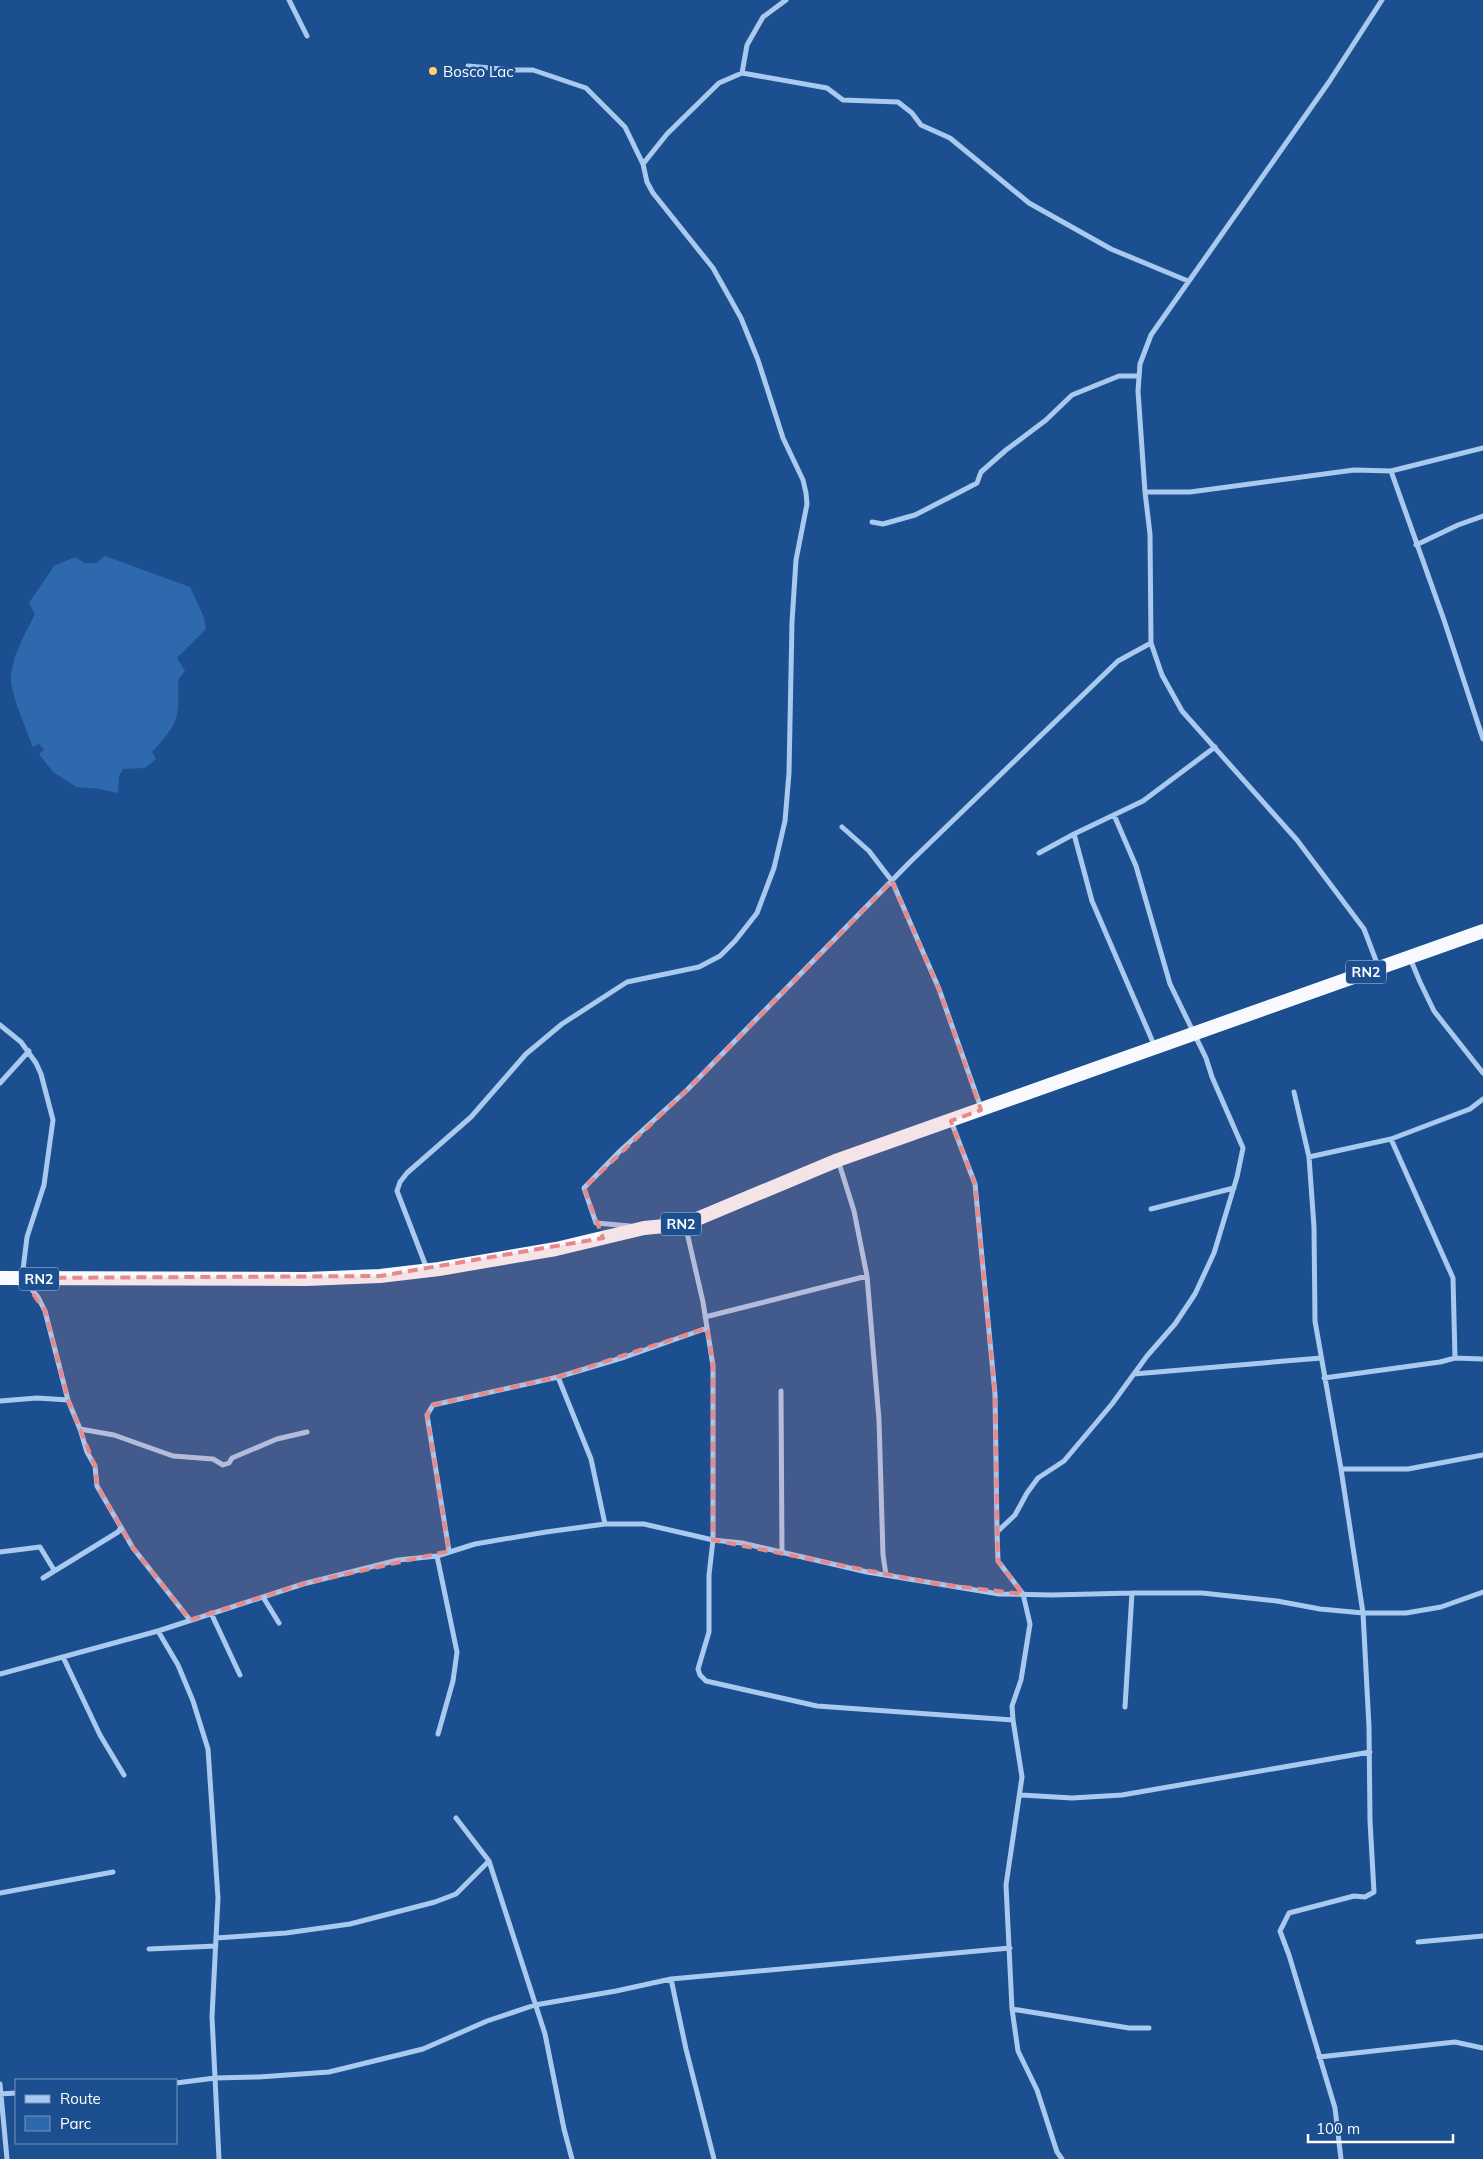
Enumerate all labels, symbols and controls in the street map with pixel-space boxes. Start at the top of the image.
place label: Bosco Lac [443,62,514,81]
marker: Bosco Lac [427,65,439,77]
road number: RN2 [1346,960,1386,984]
road number: RN2 [661,1212,701,1236]
road number: RN2 [19,1268,59,1290]
legend [15,2079,178,2144]
text: Route [60,2089,101,2108]
scale bar [1308,2112,1453,2144]
text: Parc [60,2114,91,2133]
text: 100 m [1316,2119,1360,2138]

